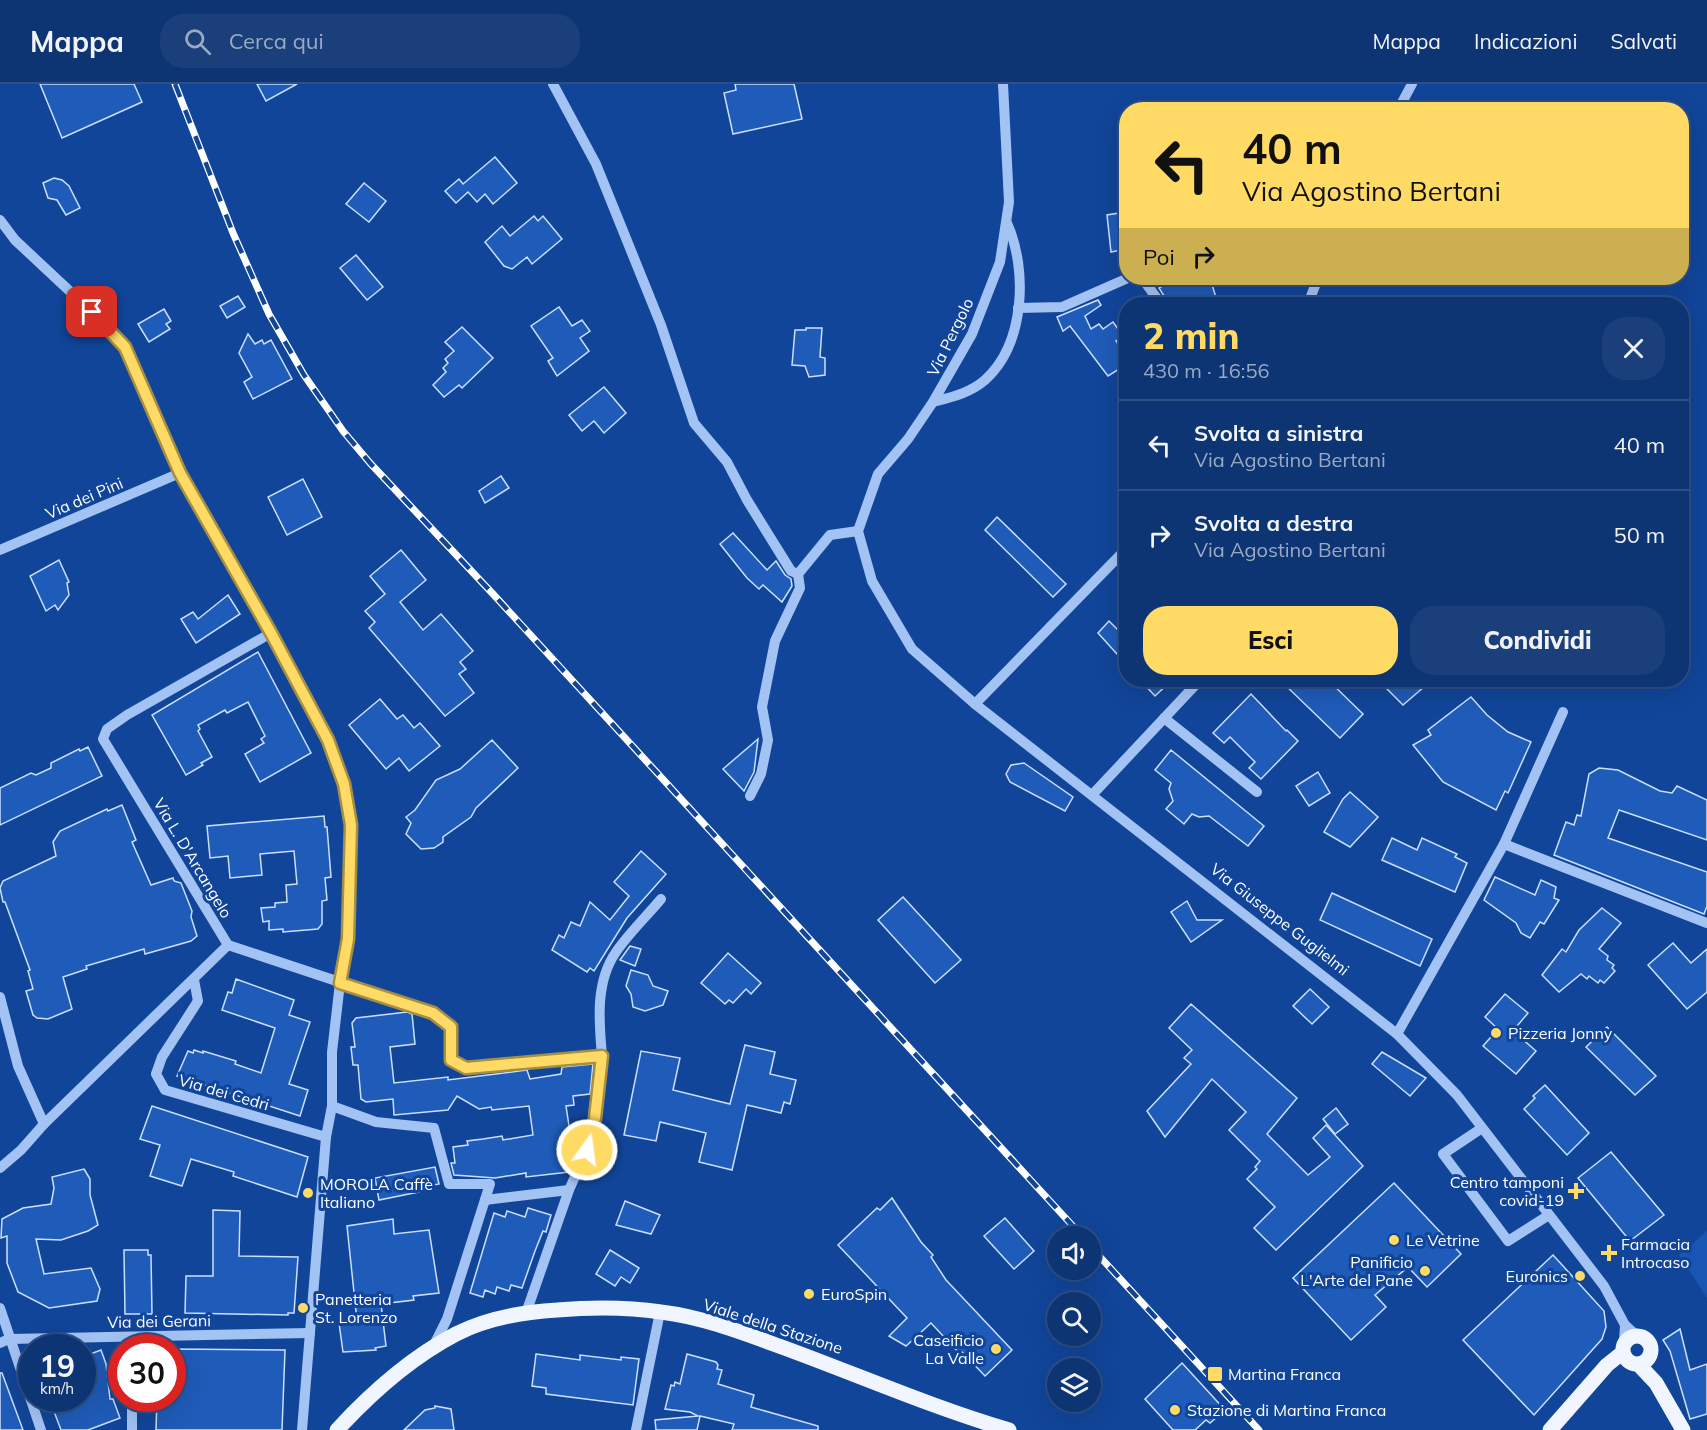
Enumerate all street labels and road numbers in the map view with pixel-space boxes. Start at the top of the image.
street label: Via Pergolo [922,294,978,380]
street label: Via dei Pini [42,473,126,523]
street label: Via L. D'Arcangelo [149,794,237,922]
street label: Via Giuseppe Guglielmi [1207,859,1353,979]
street label: Via dei Cedri [176,1070,272,1114]
street label: Viale della Stazione [701,1294,845,1358]
street label: Via dei Gerani [107,1310,211,1332]

